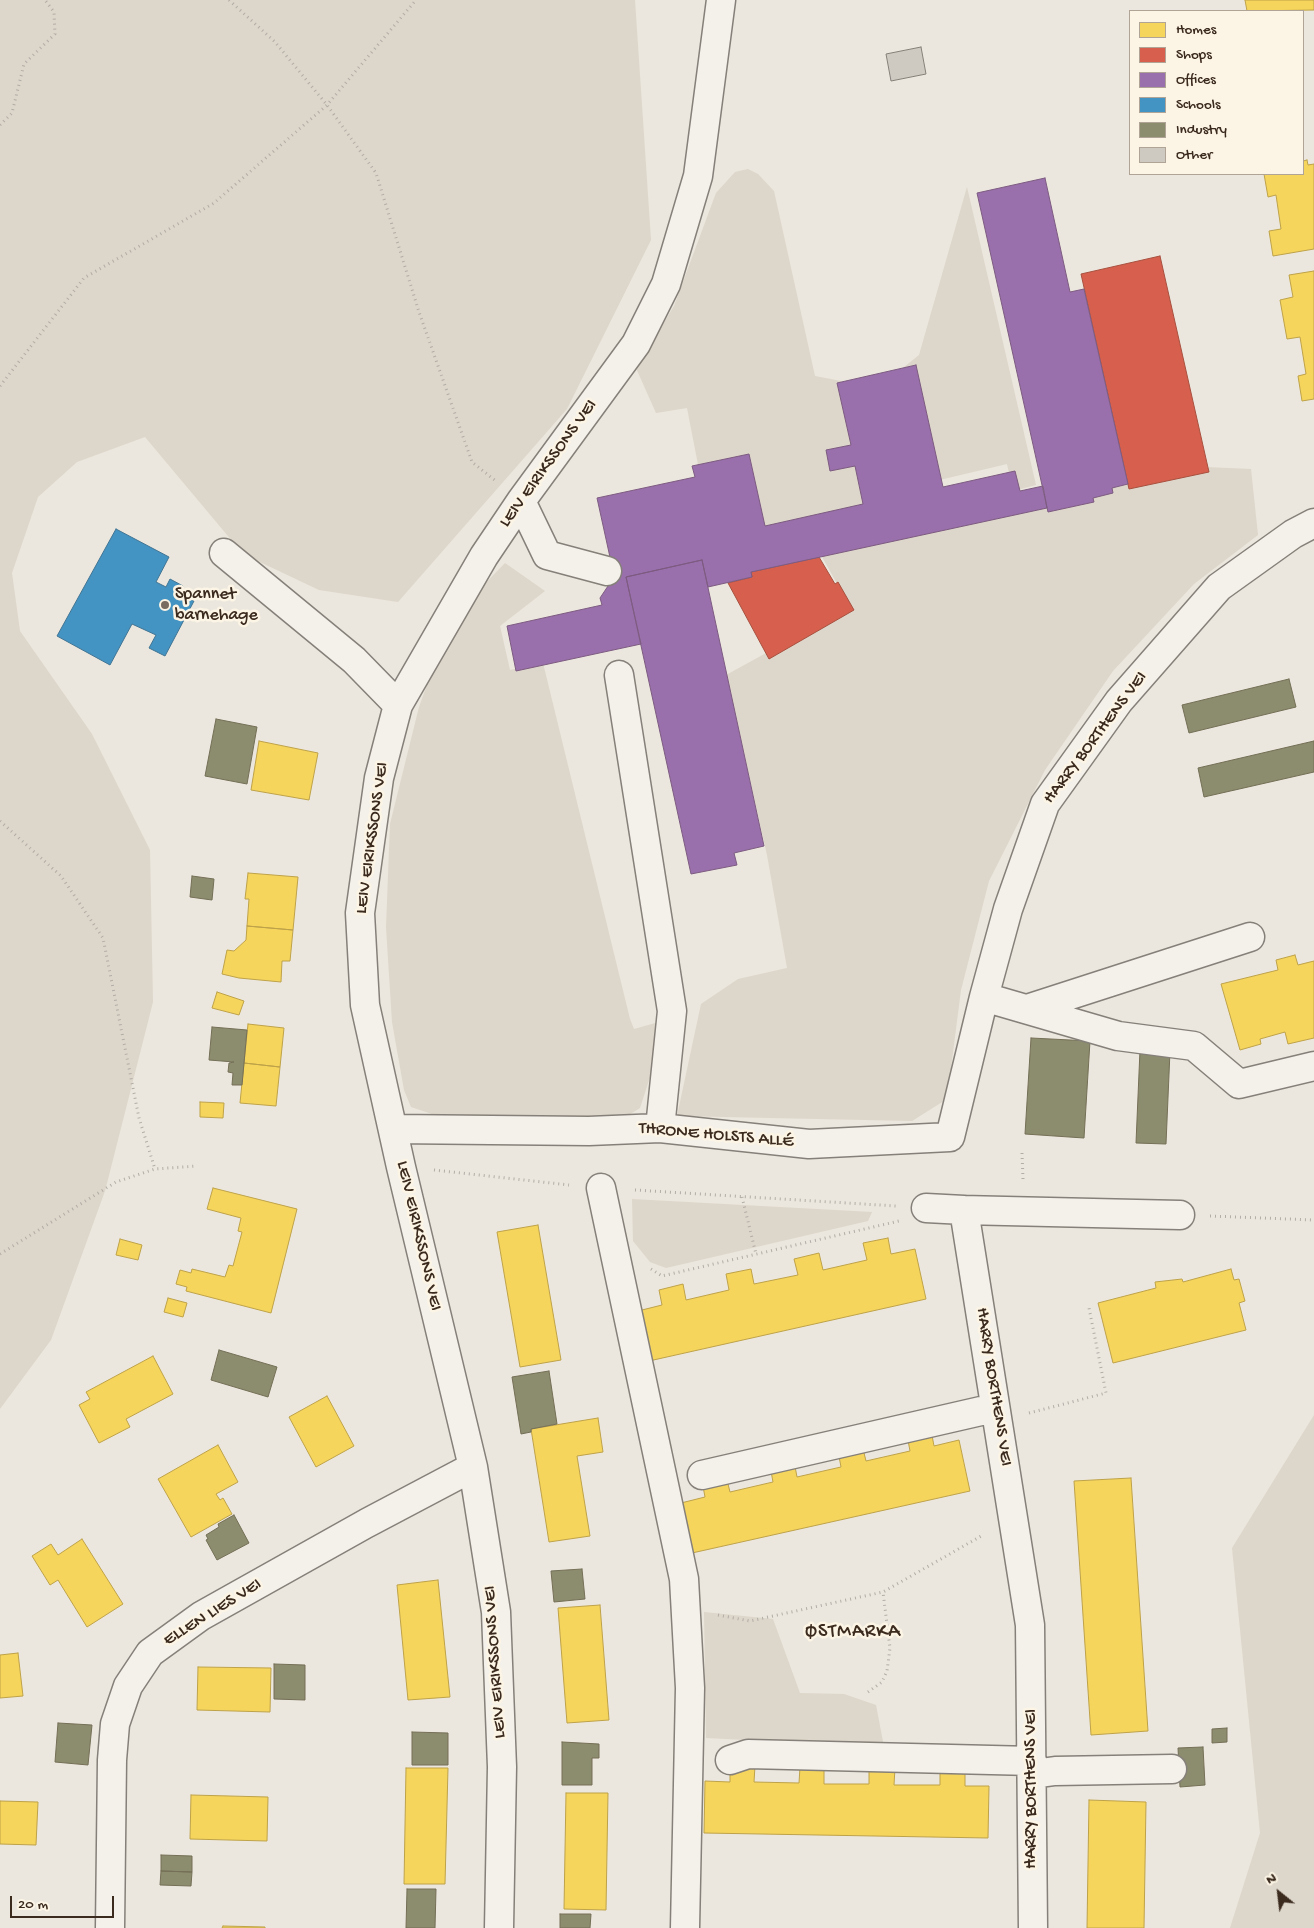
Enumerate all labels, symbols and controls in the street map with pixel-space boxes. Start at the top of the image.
legend [1129,10,1304,175]
text: Homes [1176,21,1216,39]
text: Shops [1176,46,1212,64]
text: Offices [1176,71,1216,89]
text: Schools [1176,96,1221,114]
text: Industry [1176,121,1227,139]
text: Other [1176,146,1212,164]
street label: LEIV EIRIKSSONS VEI [495,396,603,532]
place label: Spannet barnehage [175,584,258,626]
marker: Spannet barnehage [159,599,171,611]
street label: HARRY BORTHENS VEI [1039,668,1153,808]
street label: LEIV EIRIKSSONS VEI [352,761,394,915]
street label: THRONE HOLSTS ALLÉ [638,1118,794,1154]
street label: LEIV EIRIKSSONS VEI [390,1159,446,1313]
street label: HARRY BORTHENS VEI [970,1306,1016,1468]
street label: ELLEN LIES VEI [160,1574,266,1652]
street label: LEIV EIRIKSSONS VEI [480,1585,512,1739]
district label: ØSTMARKA [804,1621,902,1645]
street label: HARRY BORTHENS VEI [1021,1709,1043,1869]
north arrow [1254,1868,1304,1918]
text: N [1263,1870,1280,1889]
scale bar [12,1886,116,1918]
text: 20 m [18,1896,48,1914]

